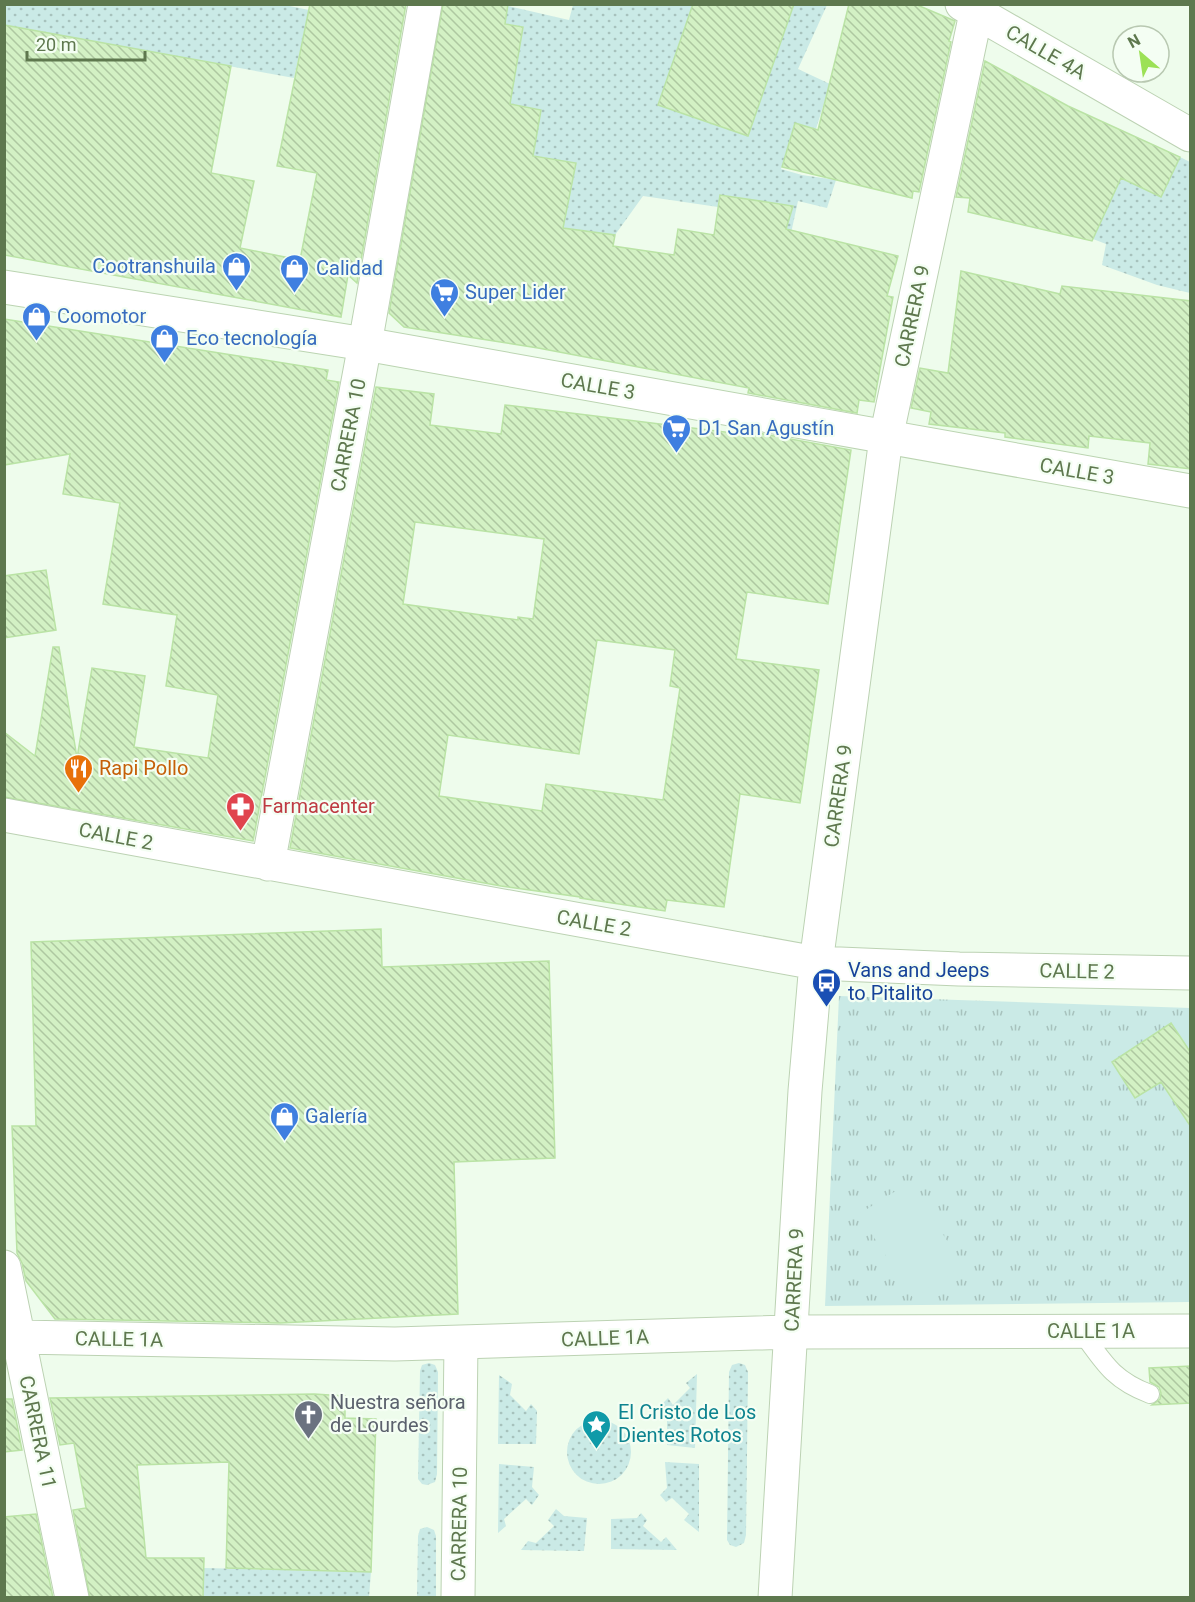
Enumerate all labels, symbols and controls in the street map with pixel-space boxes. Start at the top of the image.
street label: CALLE 4A [1002,20,1090,84]
scale bar [27,24,146,62]
north arrow [1111,24,1171,84]
text: N [1124,30,1144,52]
text: 20 m [36,34,76,55]
shop icon: Cootranshuila [221,250,253,292]
shop icon: Calidad [279,252,311,294]
place label: Cootranshuila [92,254,216,278]
place label: Calidad [316,256,383,280]
street label: CARRERA 9 [889,263,935,369]
supermarket icon: Super Lider [428,276,460,318]
place label: Super Lider [465,280,566,304]
shop icon: Coomotor [20,300,52,342]
place label: Coomotor [57,304,147,328]
shop icon: Eco tecnología [149,322,181,364]
place label: Eco tecnología [186,326,317,350]
street label: CALLE 3 [559,368,637,404]
street label: CARRERA 10 [325,376,371,494]
supermarket icon: D1 San Agustín [661,412,693,454]
place label: D1 San Agustín [698,416,834,440]
street label: CALLE 3 [1038,453,1116,489]
street label: CARRERA 9 [819,743,857,849]
restaurant icon: Rapi Pollo [62,752,94,794]
place label: Rapi Pollo [99,756,188,780]
pharmacy icon: Farmacenter [225,790,257,832]
place label: Farmacenter [262,794,375,818]
street label: CALLE 2 [77,817,155,855]
street label: CALLE 2 [555,905,633,941]
place label: Vans and Jeeps to Pitalito [848,958,989,1005]
street label: CALLE 2 [1039,958,1115,984]
bus stop icon: Vans and Jeeps to Pitalito [811,966,843,1008]
shop icon: Galería [268,1100,300,1142]
place label: Galería [305,1104,368,1128]
street label: CARRERA 9 [779,1228,809,1332]
street label: CALLE 1A [1047,1319,1135,1343]
street label: CALLE 1A [560,1324,650,1352]
street label: CALLE 1A [75,1326,163,1352]
street label: CARRERA 11 [14,1373,62,1491]
place label: Nuestra señora de Lourdes [330,1390,466,1437]
church icon: Nuestra señora de Lourdes [293,1398,325,1440]
place label: El Cristo de Los Dientes Rotos [618,1400,756,1447]
place icon: El Cristo de Los Dientes Rotos [581,1408,613,1450]
street label: CARRERA 10 [446,1466,472,1582]

